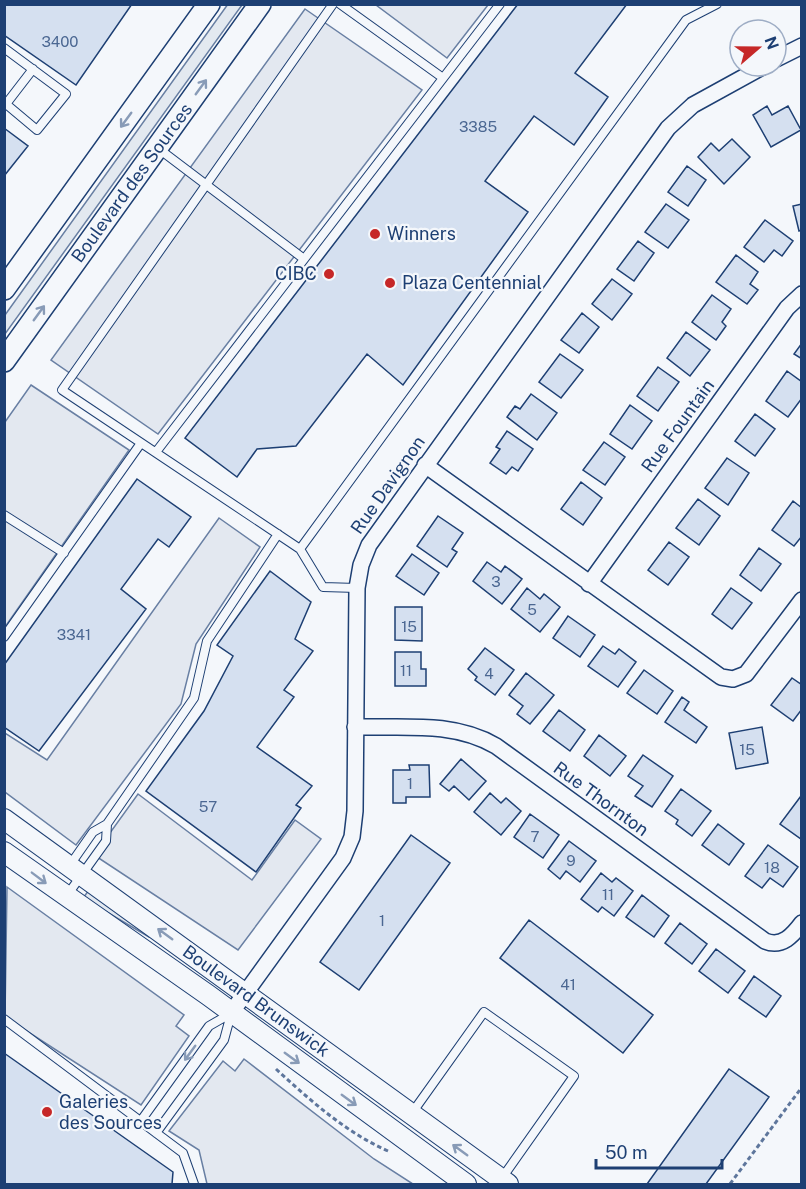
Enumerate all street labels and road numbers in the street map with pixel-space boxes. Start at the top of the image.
street label: Boulevard des Sources [67,99,196,266]
street label: Rue Fountain [637,375,718,476]
street label: Rue Davignon [346,432,429,538]
street label: Rue Thornton [550,757,653,840]
street label: Boulevard Brunswick [179,940,334,1061]

